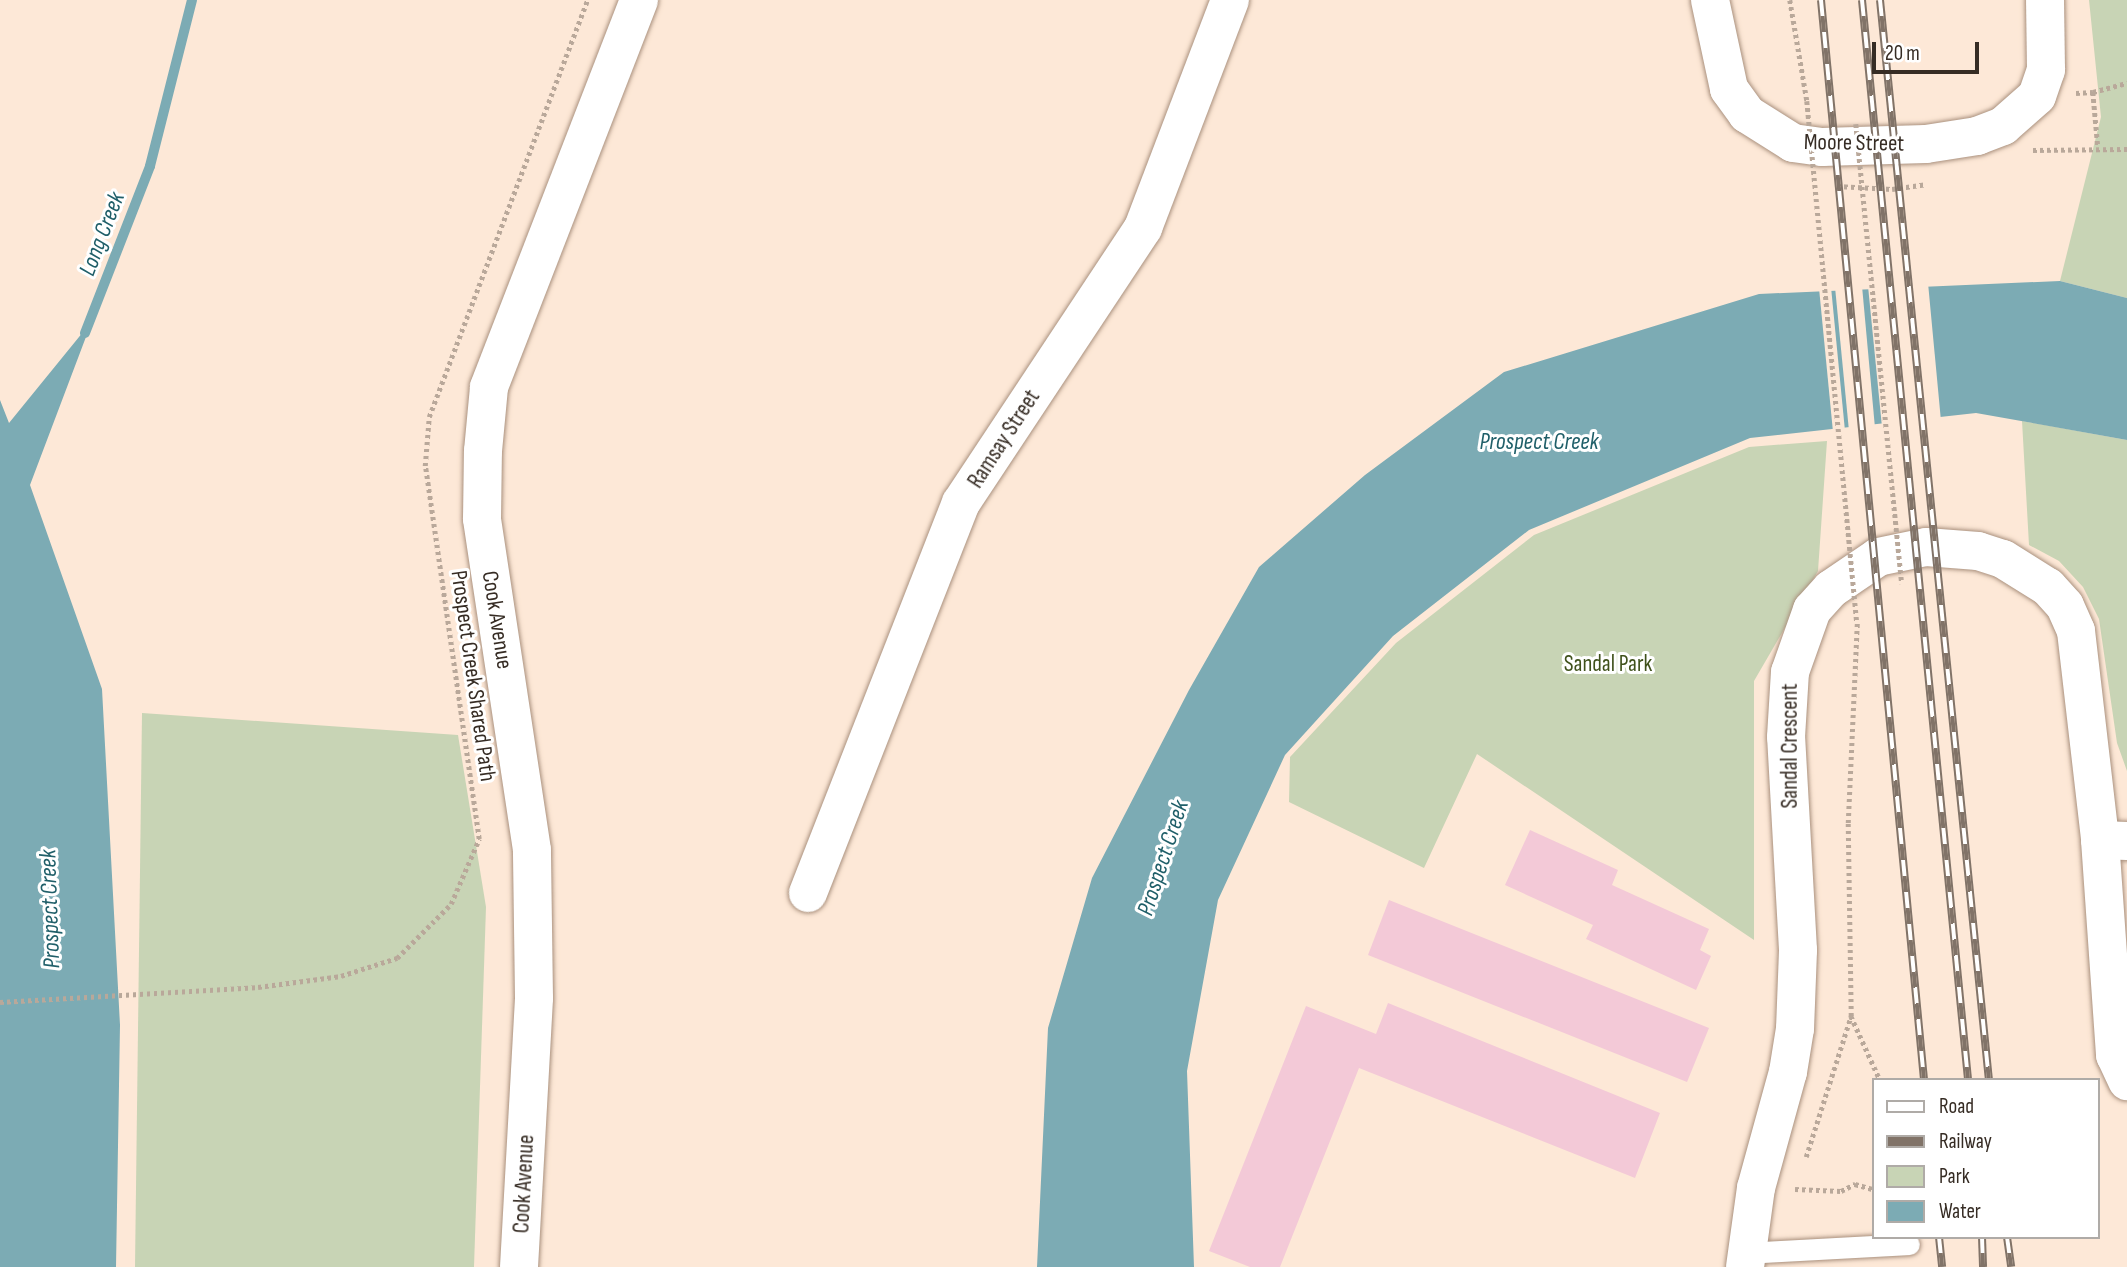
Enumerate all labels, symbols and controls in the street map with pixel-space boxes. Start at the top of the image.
scale bar [1875,28,1982,72]
text: 20 m [1885,41,1920,66]
street label: Moore Street [1804,128,1904,158]
water label: Long Creek [73,188,131,280]
street label: Ramsay Street [962,385,1046,493]
water label: Prospect Creek [1479,428,1599,456]
street label: Prospect Creek Shared Path [445,569,501,783]
street label: Cook Avenue [476,569,518,671]
park label: Sandal Park [1564,650,1652,678]
street label: Sandal Crescent [1776,683,1804,809]
water label: Prospect Creek [1131,797,1195,919]
water label: Prospect Creek [34,849,66,969]
legend [1871,1078,2099,1239]
text: Road [1939,1094,1974,1119]
text: Railway [1939,1129,1992,1154]
street label: Cook Avenue [508,1134,540,1234]
text: Park [1939,1164,1970,1189]
text: Water [1939,1199,1981,1224]

